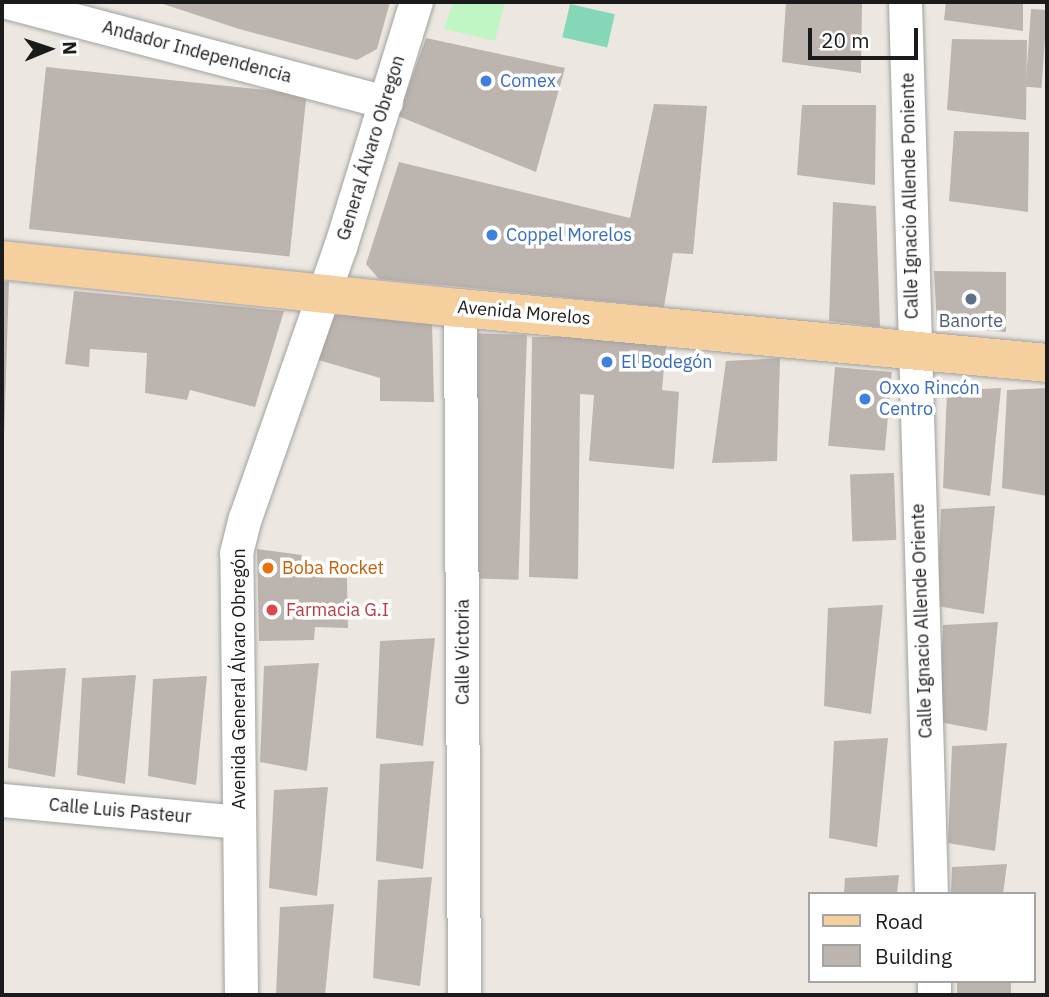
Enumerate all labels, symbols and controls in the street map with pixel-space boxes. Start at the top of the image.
north arrow [14,14,84,84]
scale bar [811,14,921,58]
street label: Andador Independencia [100,16,294,88]
text: 20 m [821,26,870,54]
text: N [58,41,82,56]
street label: General Álvaro Obregon [333,53,409,243]
place label: Comex [500,70,556,92]
marker: Comex [478,73,494,89]
street label: Calle Ignacio Allende Poniente [897,73,923,319]
place label: Coppel Morelos [506,224,632,246]
marker: Coppel Morelos [484,227,500,243]
marker: Banorte [963,291,979,307]
street label: Avenida Morelos [456,296,592,330]
place label: Banorte [939,310,1003,332]
place label: El Bodegón [621,351,712,373]
marker: El Bodegón [599,354,615,370]
place label: Oxxo Rincón Centro [879,378,980,420]
marker: Oxxo Rincón Centro [857,391,873,407]
street label: Calle Ignacio Allende Oriente [907,503,937,739]
street label: Avenida General Álvaro Obregón [228,548,250,810]
place label: Boba Rocket [282,557,384,579]
marker: Boba Rocket [260,560,276,576]
place label: Farmacia G.I [286,599,389,621]
street label: Calle Victoria [452,599,474,705]
marker: Farmacia G.I [264,602,280,618]
street label: Calle Luis Pasteur [48,794,192,828]
legend [808,892,1035,983]
text: Road [875,907,923,935]
text: Building [875,942,952,970]

